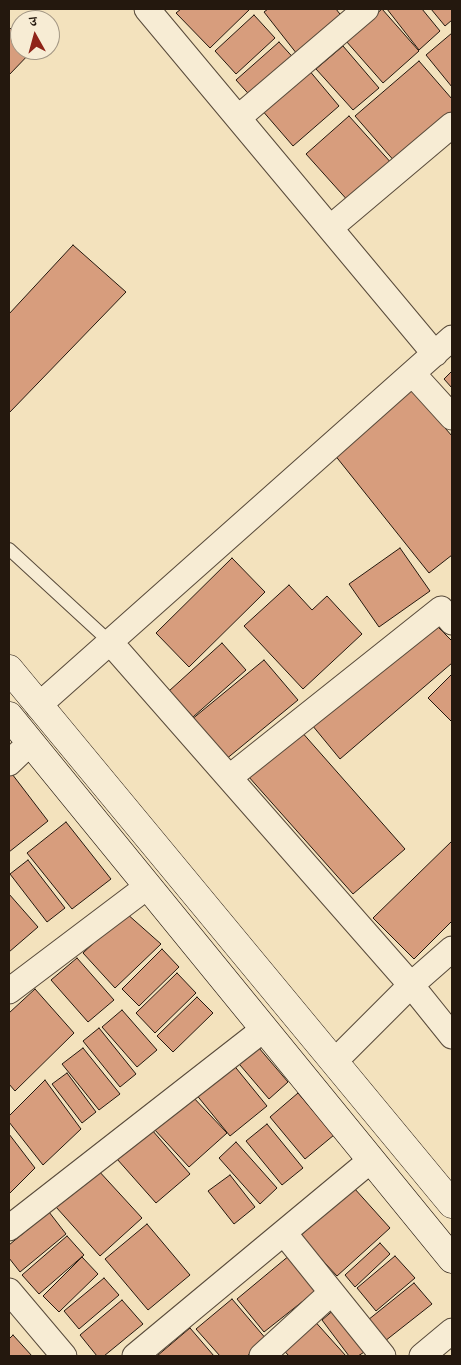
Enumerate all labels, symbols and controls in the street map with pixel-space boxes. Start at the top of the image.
north arrow [10,10,60,60]
text: उ [29,12,38,30]

